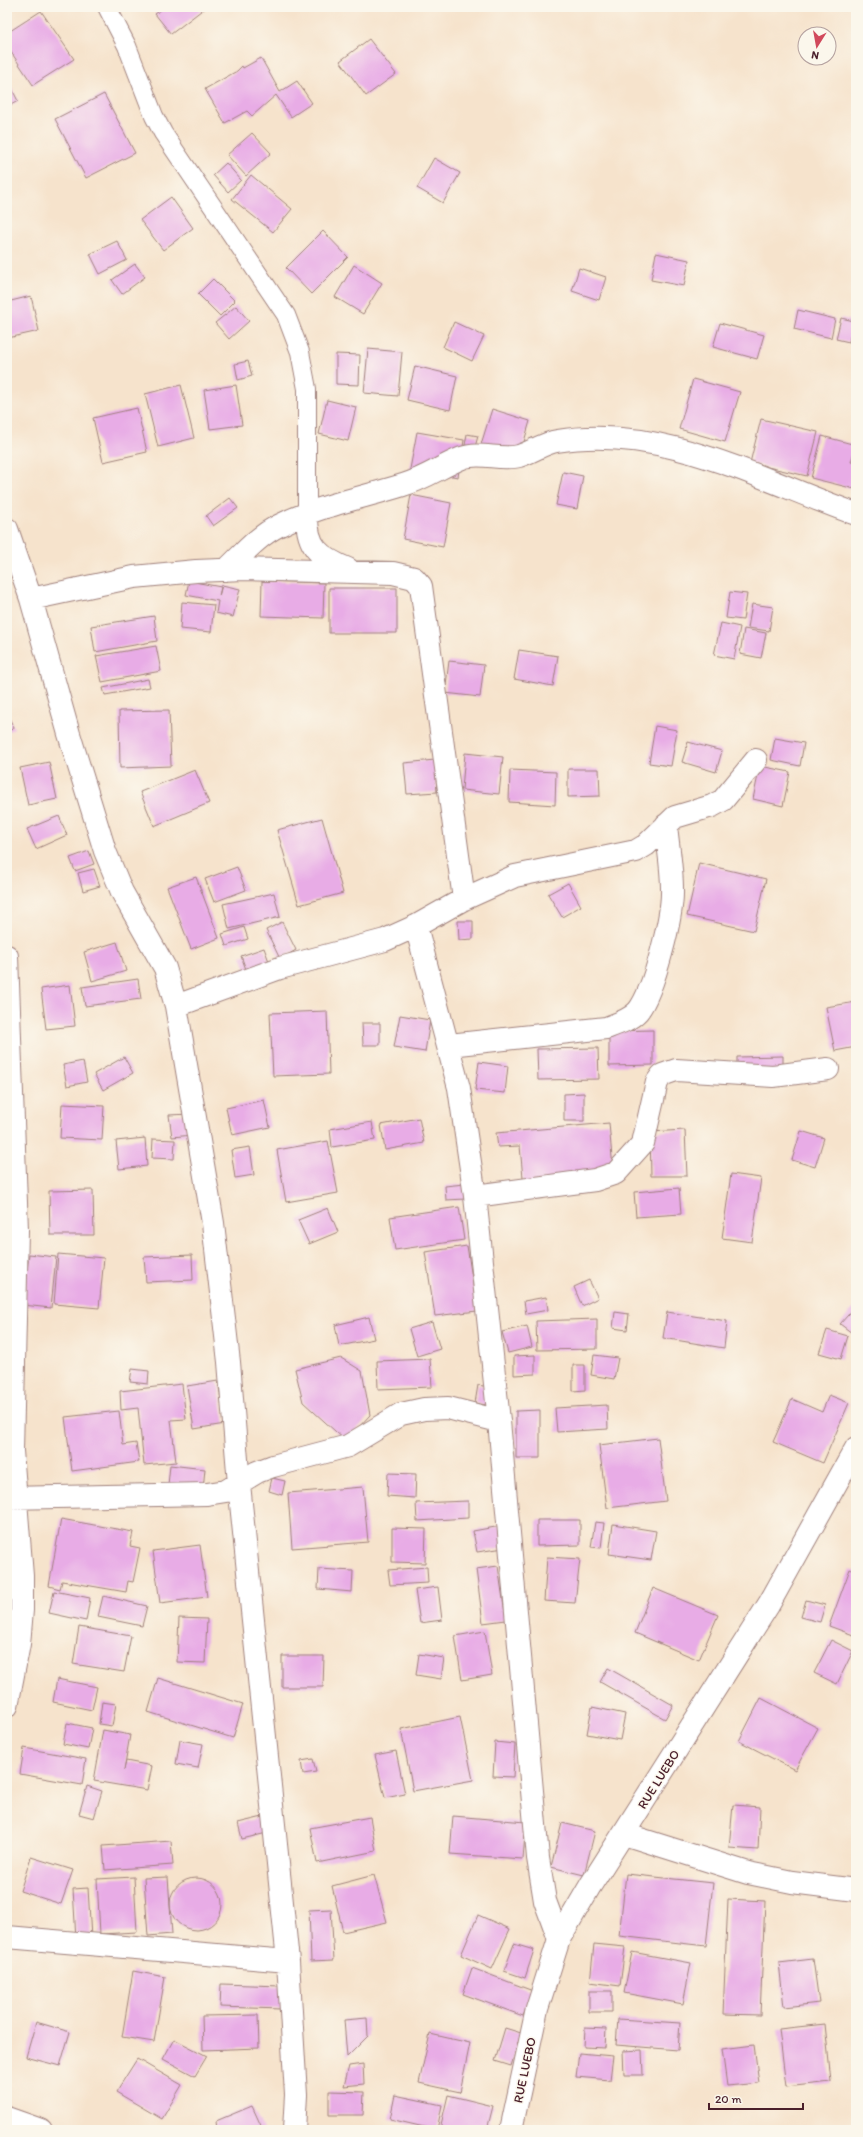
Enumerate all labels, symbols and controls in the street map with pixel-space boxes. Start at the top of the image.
north arrow [797,26,837,66]
text: N [810,48,820,62]
street label: RUE LUEBO [634,1747,683,1812]
street label: RUE LUEBO [510,2036,539,2104]
scale bar [709,2085,803,2111]
text: 20 m [715,2092,742,2106]

